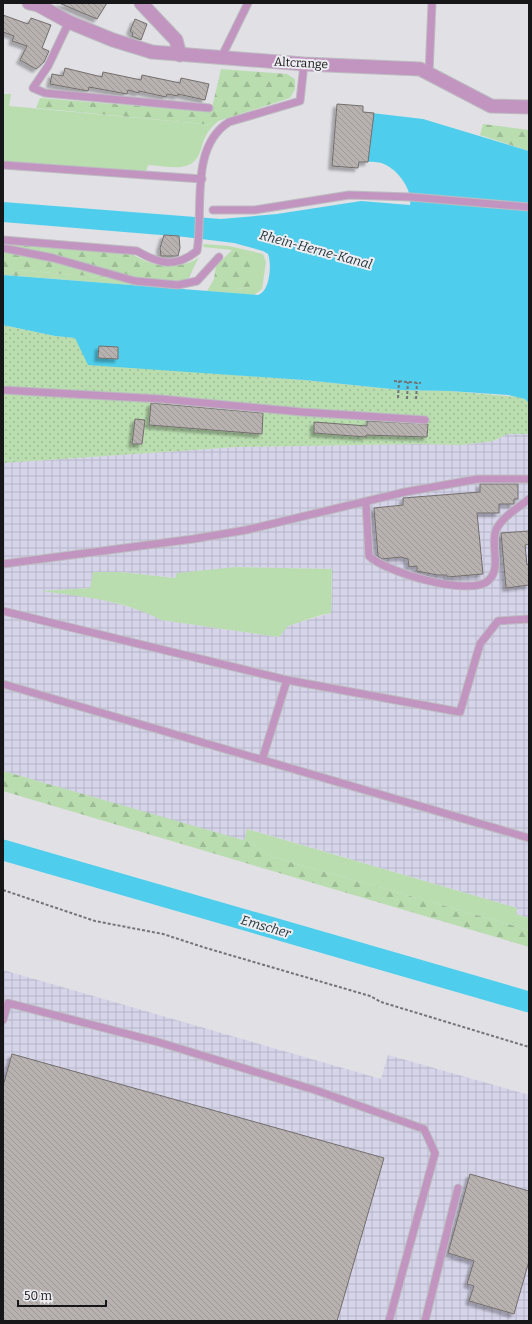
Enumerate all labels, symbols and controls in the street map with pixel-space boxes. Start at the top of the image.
street label: Altcrange [274,55,328,71]
water label: Rhein-Herne-Kanal [258,227,374,272]
water label: Emscher [239,912,293,941]
scale bar [18,1282,106,1308]
text: 50 m [24,1289,53,1303]

